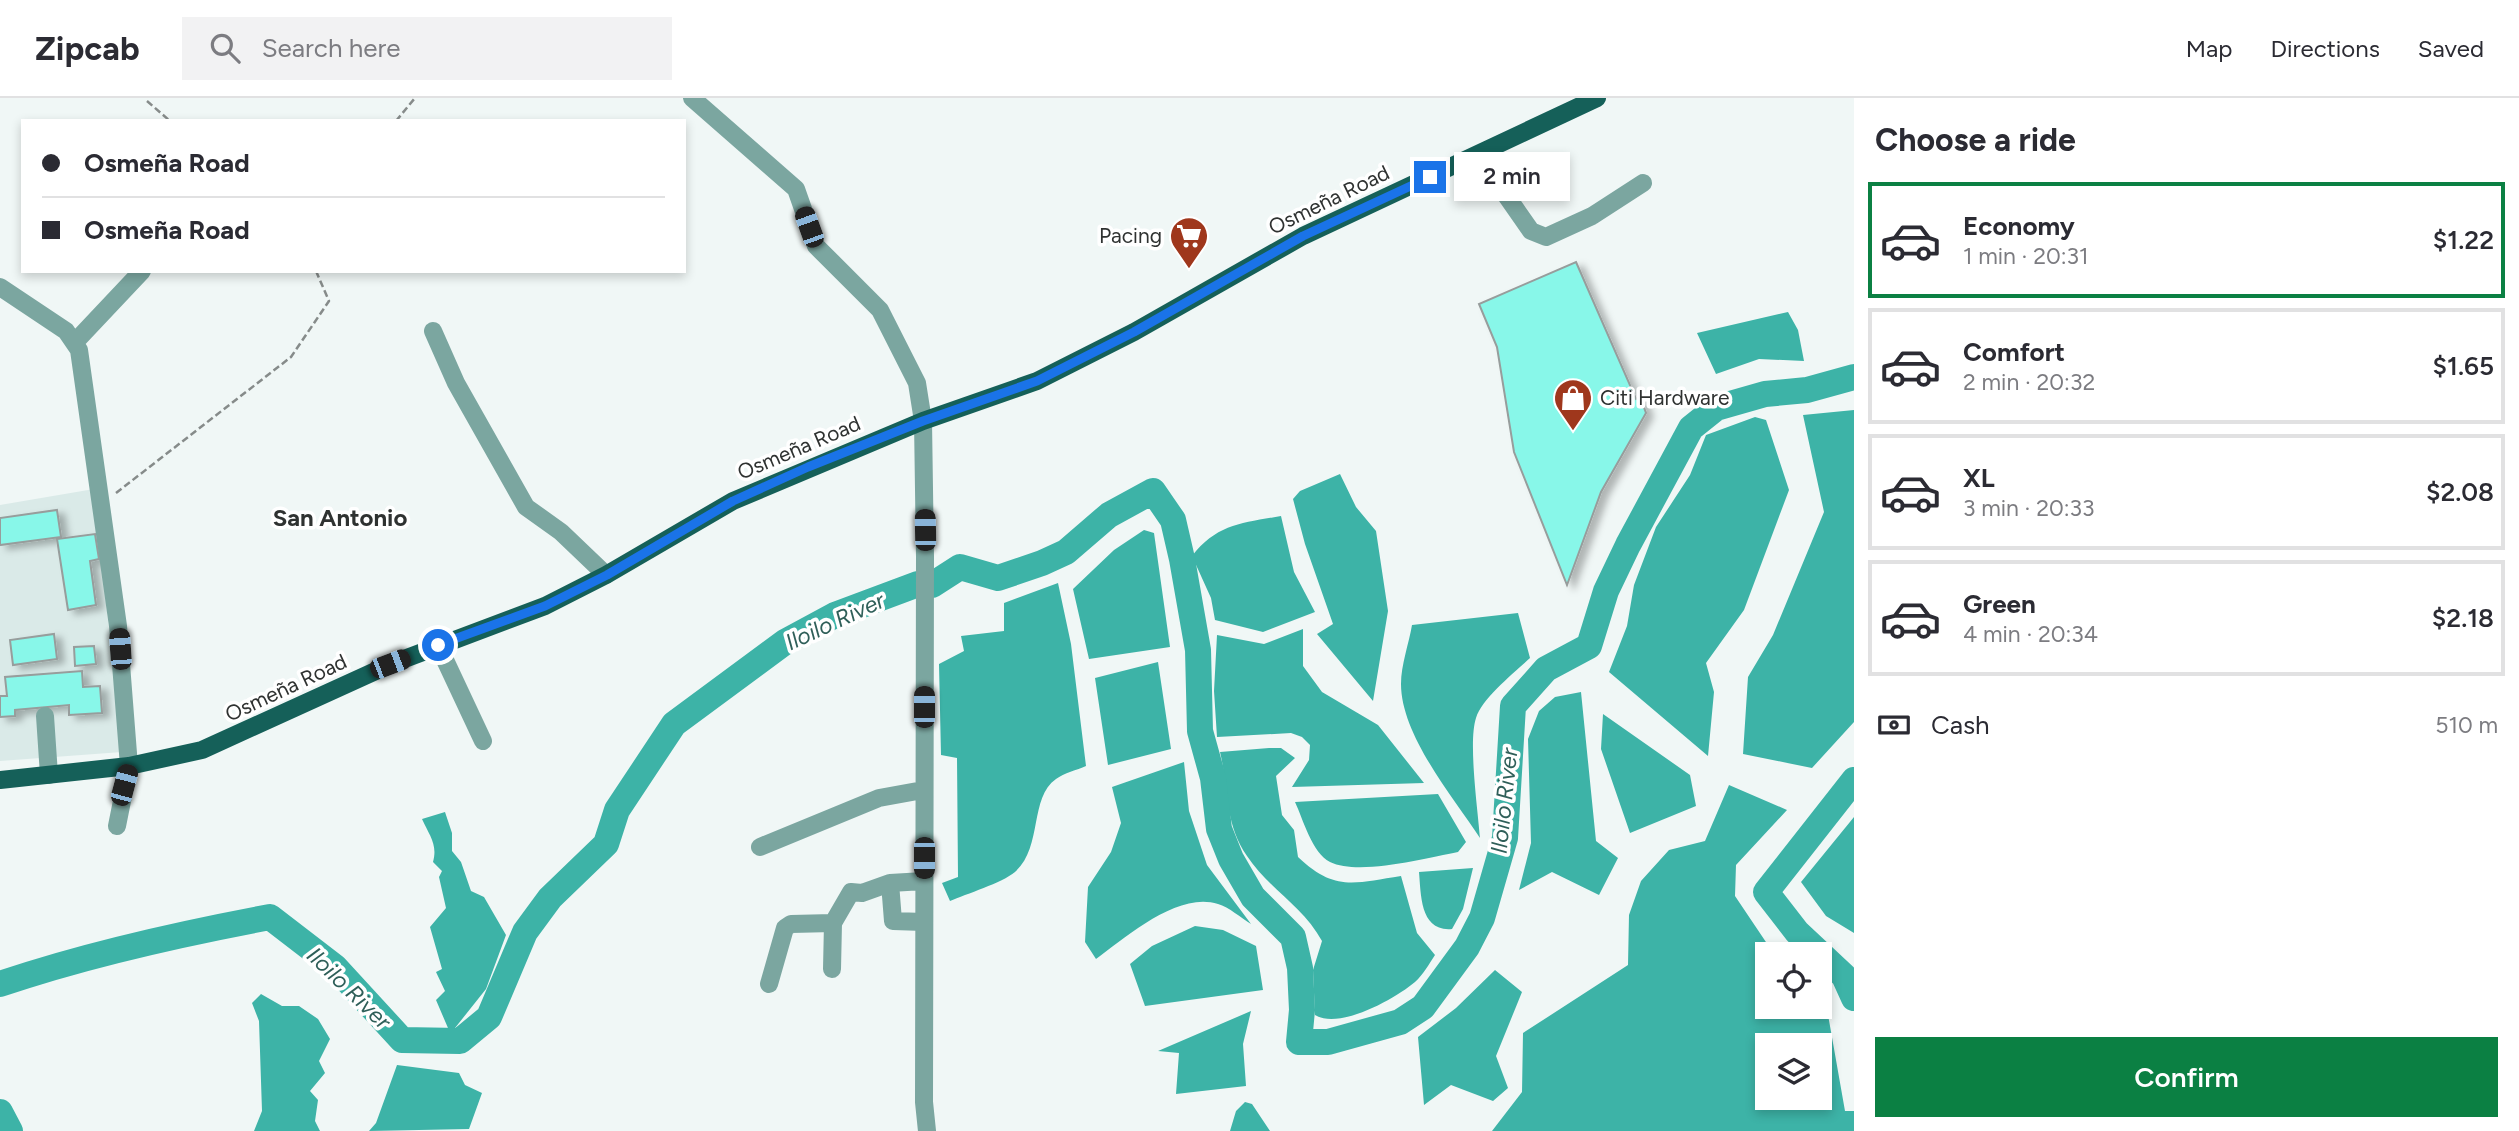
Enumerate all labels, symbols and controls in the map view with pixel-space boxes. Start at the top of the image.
search box [182,17,672,80]
text: Zipcab [35,29,140,68]
icon: search [206,29,244,67]
text: Search here [262,32,401,64]
text: Map [2186,34,2232,63]
text: Directions [2270,34,2380,63]
text: Saved [2418,34,2484,63]
text: Choose a ride [1875,121,2076,159]
text: Osmeña Road [84,147,250,179]
callout: 2 min [1454,153,1570,202]
street label: Osmeña Road [1264,160,1393,240]
route end [1414,161,1446,193]
text: 2 min [1483,162,1541,190]
car [792,204,827,250]
icon: car [1879,209,1942,272]
text: Economy [1963,210,2075,242]
text: Osmeña Road [84,214,250,246]
supermarket icon: Pacing [1168,215,1210,270]
place label: Pacing [1099,223,1162,248]
text: $1.22 [2433,224,2494,256]
text: 1 min · 20:31 [1963,242,2089,270]
icon: car [1879,335,1942,398]
text: Comfort [1963,336,2065,368]
text: $1.65 [2433,350,2494,382]
text: 2 min · 20:32 [1963,368,2095,396]
shop icon: Citi Hardware [1552,377,1594,432]
place label: Citi Hardware [1600,385,1729,410]
street label: Osmeña Road [733,410,864,485]
icon: car [1879,461,1942,524]
text: XL [1963,462,1995,494]
text: $2.08 [2426,476,2494,508]
text: 3 min · 20:33 [1963,494,2095,522]
district label: San Antonio [273,503,407,532]
car [915,509,936,551]
water label: Iloilo River [781,585,890,656]
icon: car [1879,587,1942,650]
text: Green [1963,588,2036,620]
text: $2.18 [2432,602,2494,634]
text: 4 min · 20:34 [1963,620,2098,648]
car [109,627,132,671]
route start [422,629,454,661]
car [367,647,414,681]
street label: Osmeña Road [221,648,351,727]
car [914,686,935,728]
icon: cash [1875,706,1913,744]
text: Cash [1931,709,1990,741]
text: 510 m [2435,711,2498,739]
water label: Iloilo River [1485,746,1524,855]
car [109,762,140,808]
car [914,837,935,879]
water label: Iloilo River [301,941,398,1036]
map controls [1755,942,1832,1110]
button: locate [1755,942,1832,1019]
button: layers [1755,1033,1832,1110]
button: Confirm [1875,1037,2498,1117]

